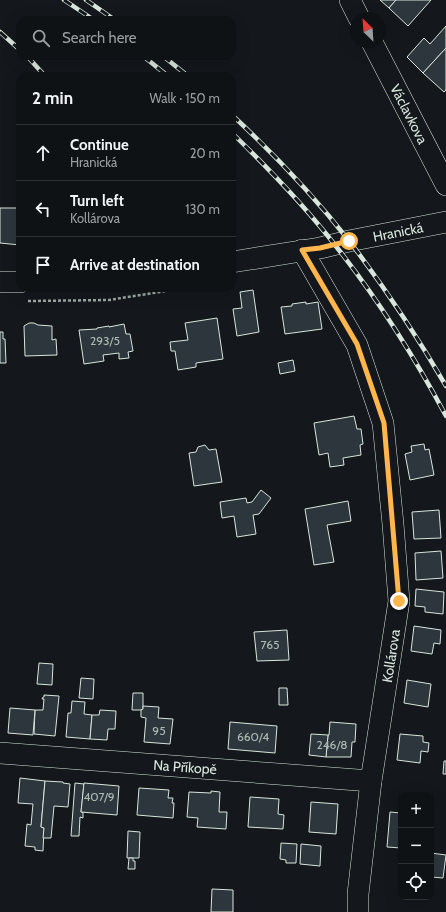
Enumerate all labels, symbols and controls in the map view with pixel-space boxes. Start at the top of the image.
north arrow [350,12,386,48]
search box [16,16,236,60]
icon: search [30,27,52,49]
text: Search here [62,29,137,47]
street label: Václavkova [386,81,432,147]
text: 2 min [32,88,73,108]
text: Walk · 150 m [149,90,220,106]
text: Continue [70,136,129,154]
icon: ahead [32,142,54,164]
text: 20 m [190,145,220,161]
text: Hranická [70,154,117,170]
text: Turn left [70,192,124,210]
icon: left [32,198,54,220]
text: 130 m [185,201,220,217]
text: Kollárova [70,210,120,226]
street label: Hranická [371,218,425,246]
route start [340,232,358,250]
icon: arrive [32,254,54,276]
text: Arrive at destination [70,256,200,274]
house number: 293/5 [90,333,120,348]
route end [390,592,408,610]
street label: Kollárova [378,628,404,684]
house number: 765 [260,637,280,652]
house number: 95 [152,723,166,738]
house number: 660/4 [237,729,269,744]
house number: 246/8 [316,737,348,752]
street label: Na Příkopě [153,756,217,778]
house number: 407/9 [83,789,115,804]
map controls [398,792,434,900]
button: + [398,792,434,828]
button: − [398,828,434,864]
button: locate [398,864,434,900]

